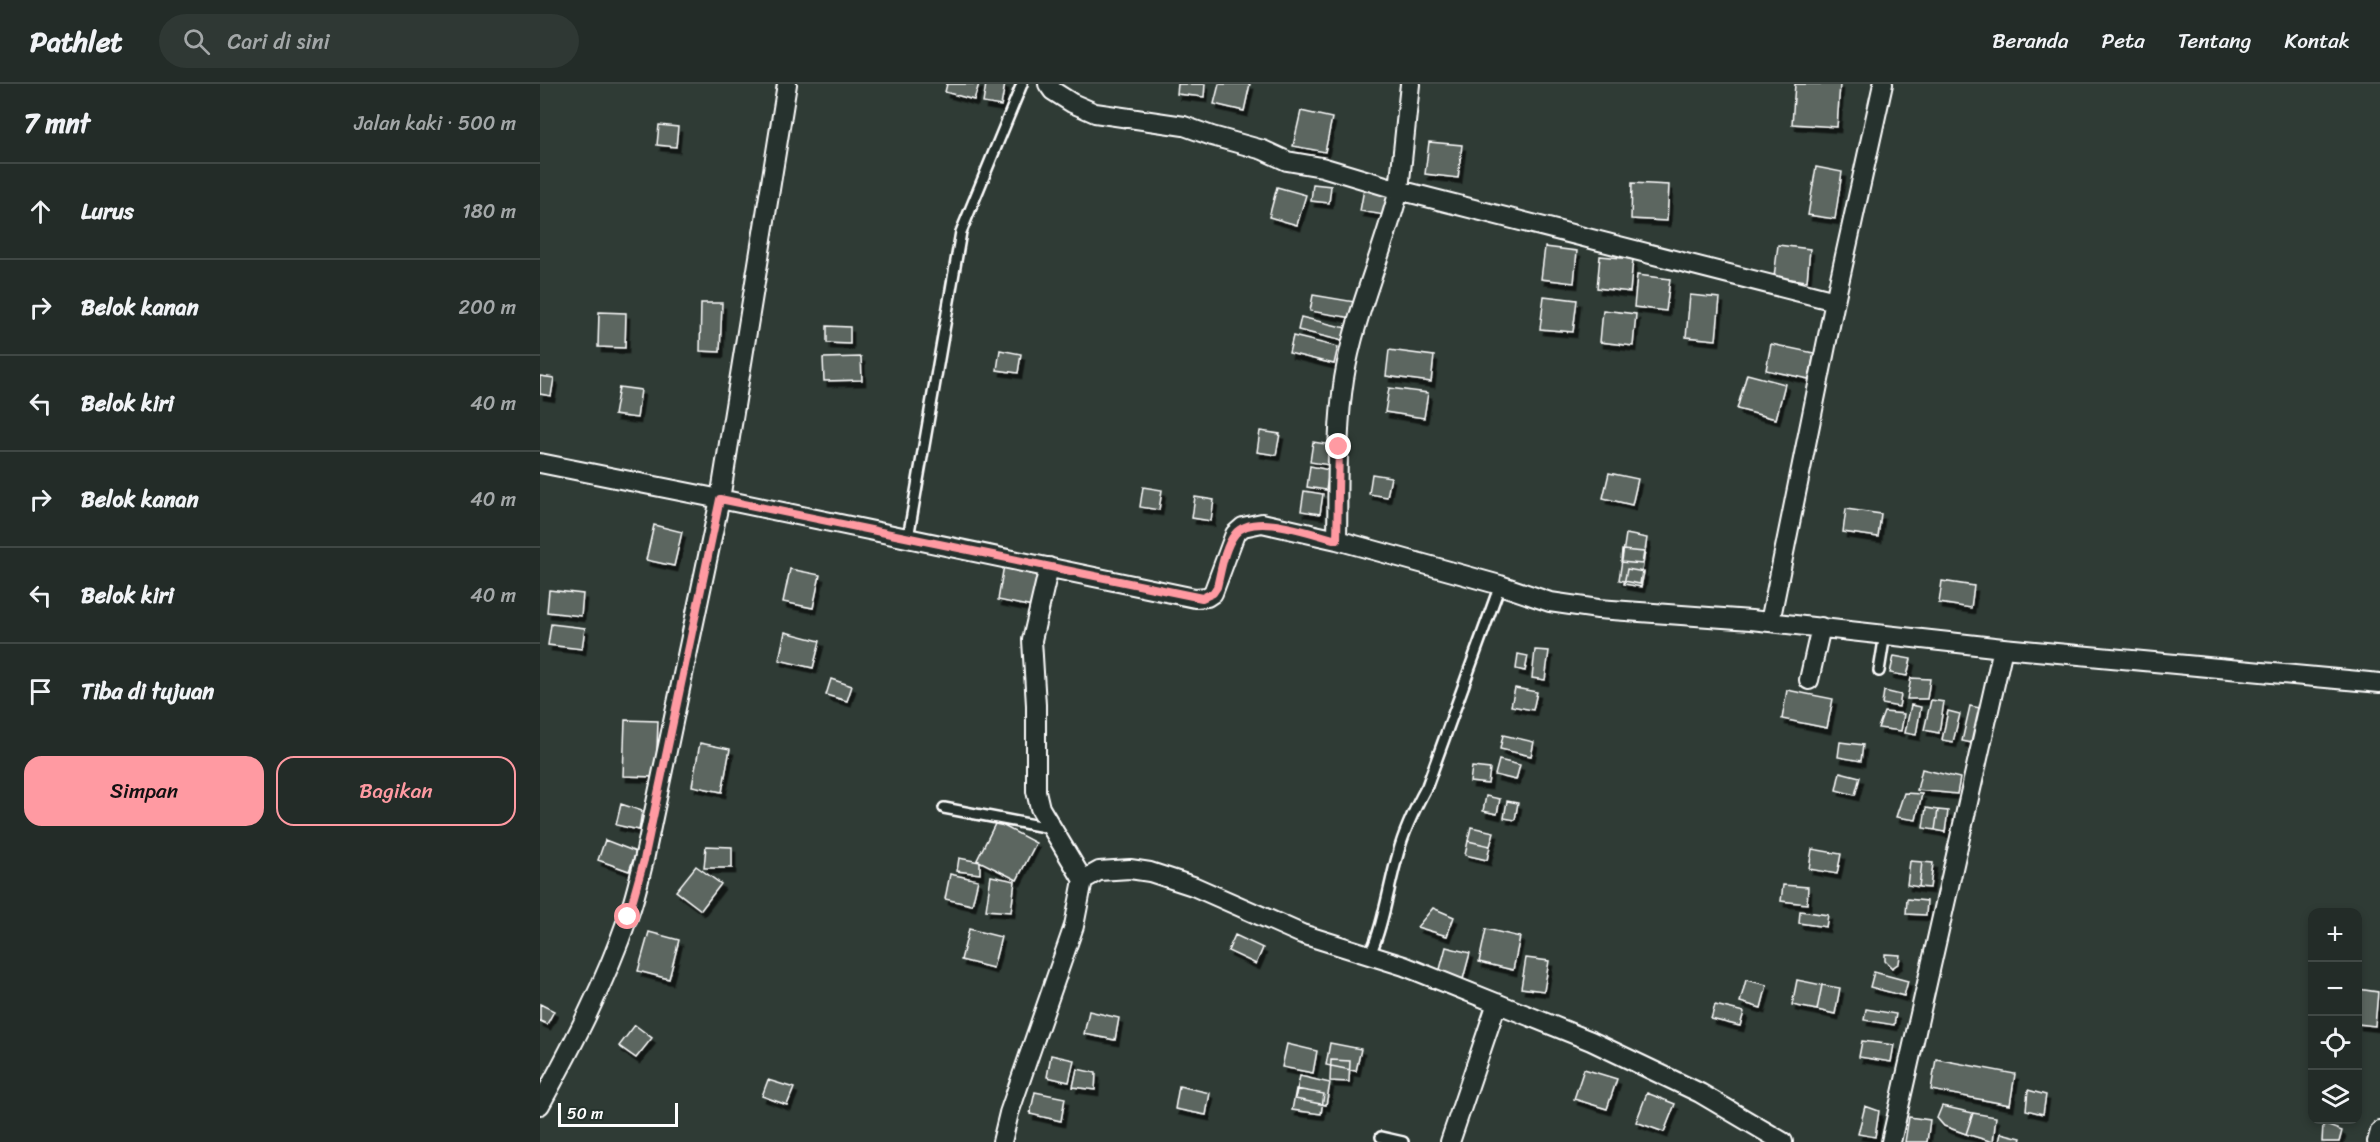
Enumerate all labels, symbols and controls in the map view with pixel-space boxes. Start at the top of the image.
search box [159,14,579,68]
text: Pathlet [30,17,123,66]
text: Cari di sini [228,22,330,61]
text: Beranda [1992,22,2068,60]
text: Peta [2101,22,2145,60]
text: Tentang [2178,22,2251,60]
text: Kontak [2284,22,2350,60]
icon: search [180,25,213,58]
text: 7 mnt [24,100,90,146]
text: Jalan kaki · 500 m [354,106,516,141]
text: Lurus [81,192,134,231]
text: 180 m [462,194,516,229]
icon: ahead [24,195,57,228]
text: Belok kanan [81,288,199,327]
text: 200 m [459,290,516,325]
icon: right [24,291,57,324]
text: Belok kiri [81,384,174,423]
text: 40 m [470,386,516,421]
icon: left [24,387,57,420]
route end [1325,433,1351,459]
text: Belok kanan [81,480,199,519]
text: 40 m [470,482,516,517]
icon: right [24,483,57,516]
text: Belok kiri [81,576,174,615]
text: 40 m [470,578,516,613]
icon: left [24,579,57,612]
text: Tiba di tujuan [81,672,214,711]
icon: arrive [24,675,57,708]
button: Simpan [24,756,264,826]
button: Bagikan [276,756,516,826]
route start [614,903,640,929]
map controls [2308,908,2362,1124]
button: + [2308,908,2362,962]
button: − [2308,962,2362,1016]
button: locate [2308,1016,2362,1070]
button: layers [2308,1070,2362,1124]
text: 50 m [567,1099,603,1128]
scale bar [558,1100,678,1128]

